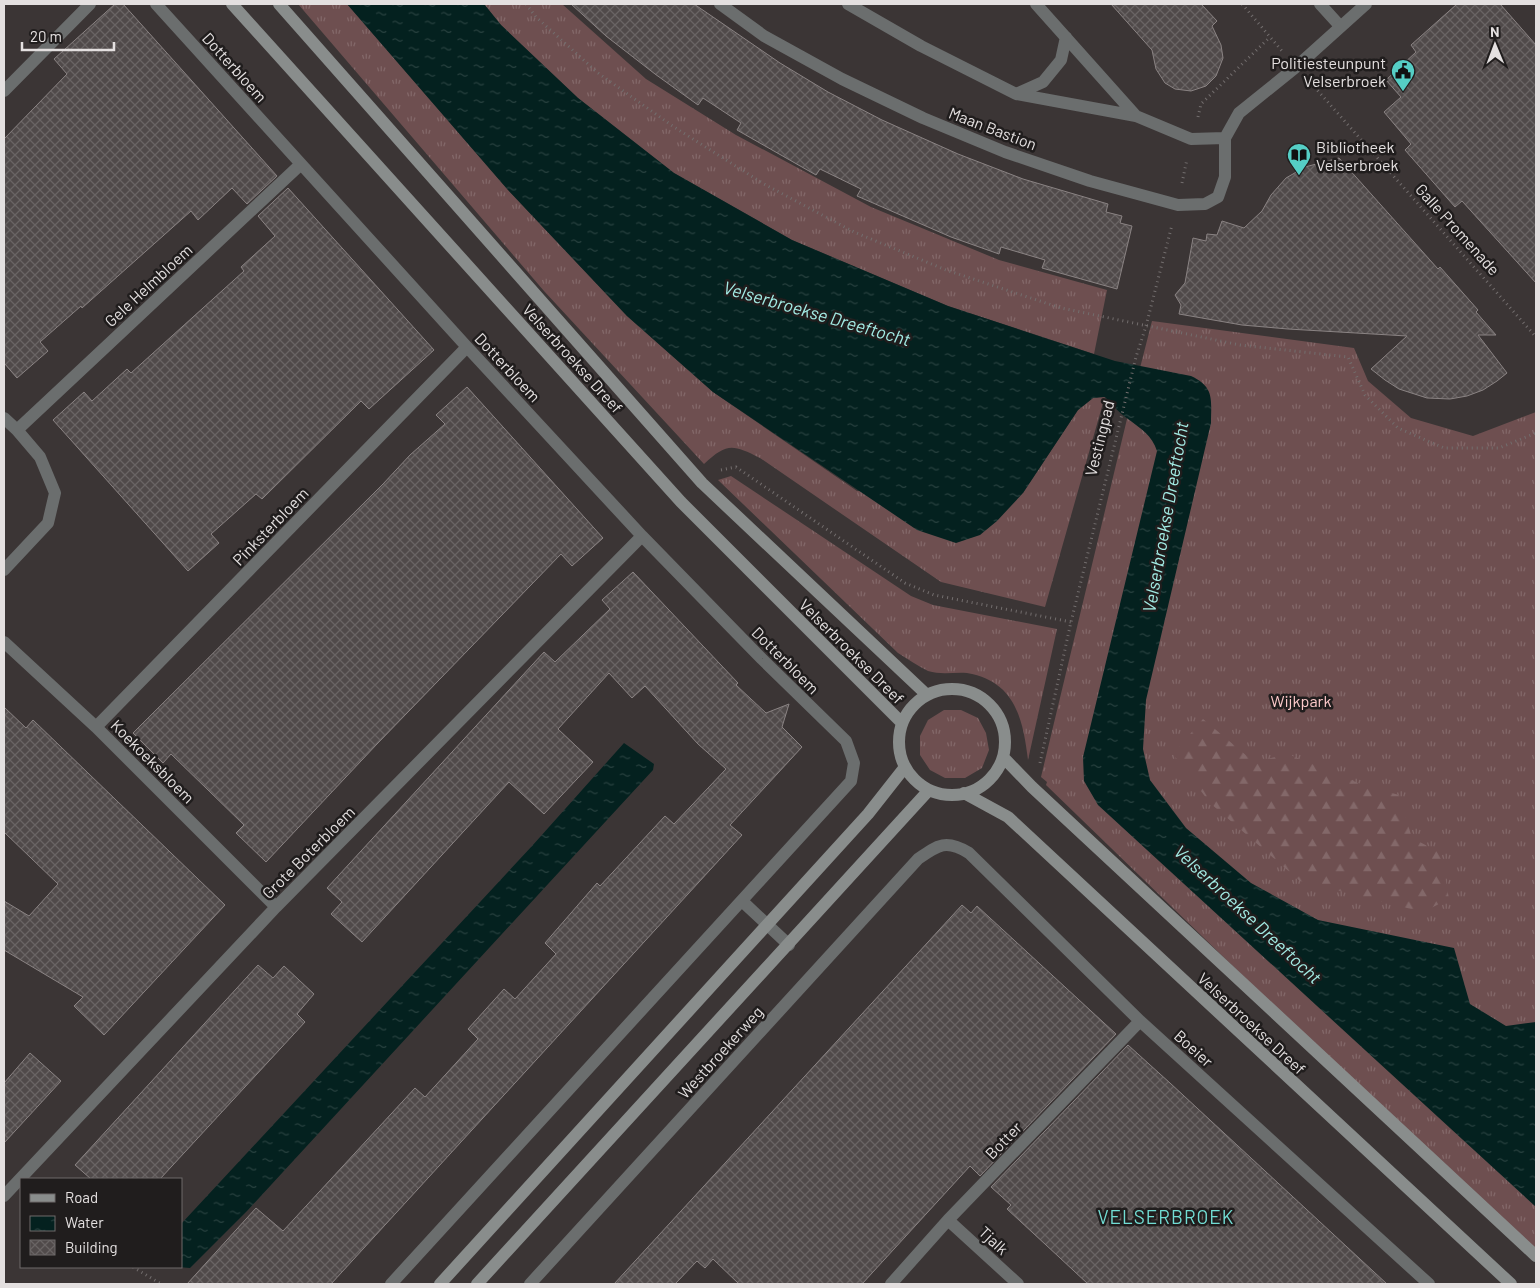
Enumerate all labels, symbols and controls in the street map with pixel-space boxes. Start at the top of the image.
scale bar [22,20,115,52]
north arrow [1470,20,1520,70]
text: N [1490,23,1500,40]
text: 20 m [30,27,62,45]
street label: Dotterbloem [199,28,271,106]
place label: Politiesteunpunt Velserbroek [1271,53,1386,90]
public building icon: Politiesteunpunt Velserbroek [1390,58,1416,92]
street label: Maan Bastion [946,103,1040,153]
place label: Bibliotheek Velserbroek [1316,137,1399,174]
library icon: Bibliotheek Velserbroek [1286,142,1312,176]
street label: Galle Promenade [1412,179,1504,279]
street label: Gele Helmbloem [100,240,196,330]
water label: Velserbroekse Dreeftocht [721,276,914,350]
street label: Velserbroekse Dreef [519,300,627,417]
street label: Dotterbloem [471,329,545,405]
street label: Vestingpad [1080,398,1118,478]
water label: Velserbroekse Dreeftocht [1137,419,1193,614]
street label: Pinksterbloem [228,483,312,569]
street label: Velserbroekse Dreef [796,595,909,708]
street label: Dotterbloem [748,622,824,698]
park label: Wijkpark [1271,691,1331,710]
street label: Koekoeksbloem [107,715,199,807]
street label: Grote Boterbloem [258,802,358,902]
water label: Velserbroekse Dreeftocht [1170,840,1327,988]
street label: Velserbroekse Dreef [1194,968,1310,1078]
street label: Westbroekerweg [674,1002,766,1102]
street label: Boeier [1171,1026,1217,1070]
street label: Botter [981,1117,1025,1163]
legend [20,1178,182,1268]
text: Road [65,1188,98,1206]
district label: VELSERBROEK [1098,1205,1234,1228]
text: Water [65,1213,104,1231]
street label: Tjalk [975,1222,1013,1258]
text: Building [65,1238,118,1256]

